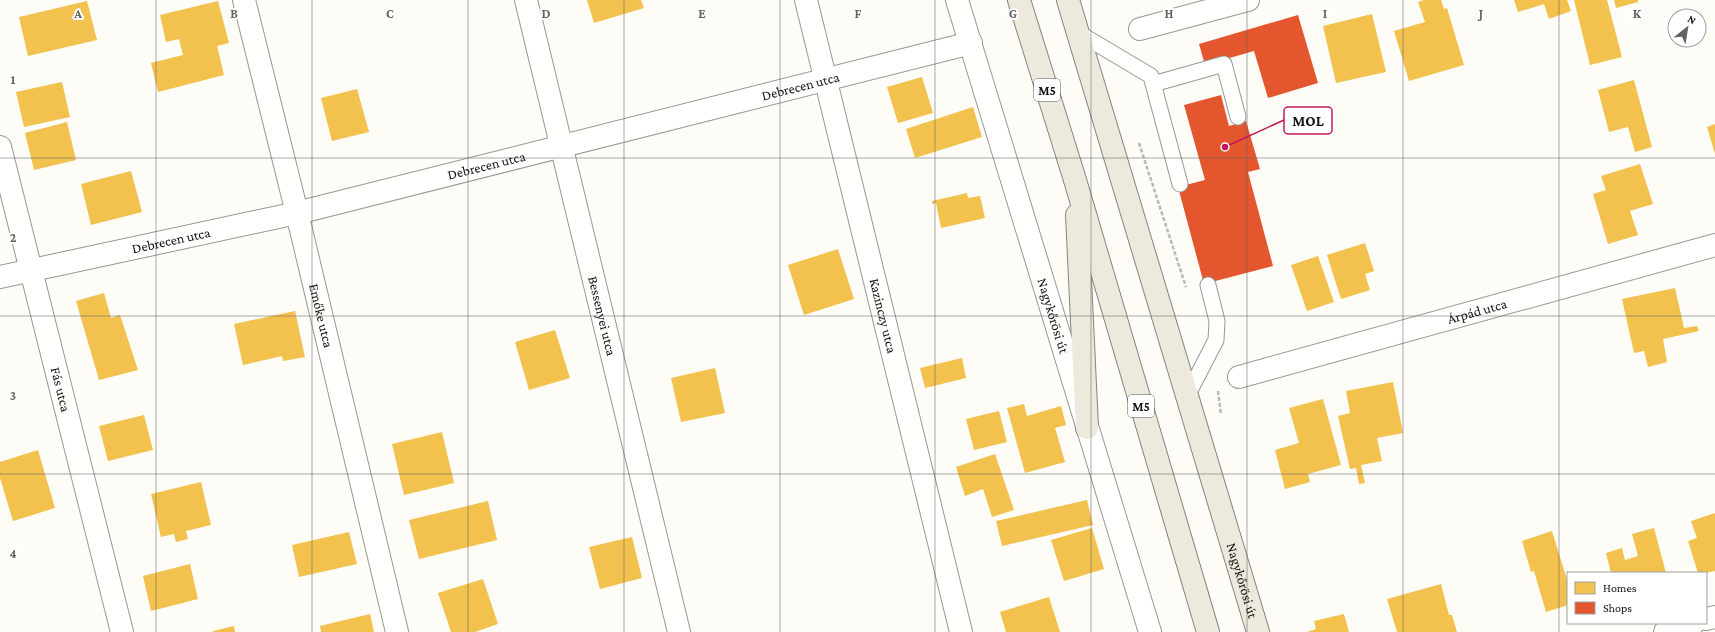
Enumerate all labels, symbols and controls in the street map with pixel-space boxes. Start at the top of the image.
text: A [73,6,82,21]
text: B [230,6,238,21]
text: C [386,6,394,21]
text: D [542,6,551,21]
text: E [698,6,706,21]
text: F [855,6,862,21]
text: G [1009,6,1017,21]
text: H [1165,6,1174,21]
text: I [1323,6,1327,21]
text: J [1477,6,1483,21]
text: K [1633,6,1642,21]
north arrow [1667,8,1707,48]
text: N [1686,12,1699,27]
street label: Debrecen utca [760,68,842,104]
text: 1 [11,72,16,87]
road number: M5 [1034,79,1060,101]
callout: MOL [1284,107,1332,134]
text: MOL [1292,113,1325,129]
street label: Debrecen utca [446,148,527,183]
street label: Debrecen utca [130,224,212,256]
text: 2 [10,230,17,245]
street label: Bessenyei utca [585,274,620,358]
street label: Nagykőrösi út [1034,276,1073,356]
street label: Kazinczy utca [867,277,900,355]
street label: Emőke utca [306,282,337,350]
street label: Árpád utca [1445,295,1509,327]
street label: Fás utca [48,365,74,414]
text: 3 [10,388,16,403]
road number: M5 [1128,395,1154,417]
street label: Nagykőrösi út [1224,541,1261,620]
text: 4 [9,546,17,561]
legend [1567,572,1707,624]
text: Homes [1603,581,1637,595]
text: Shops [1603,601,1632,615]

